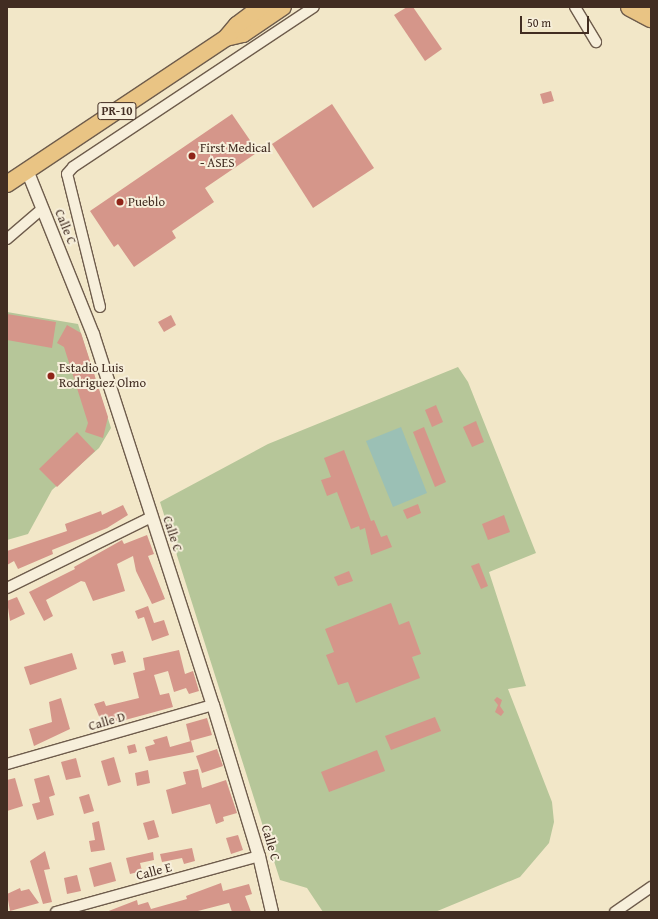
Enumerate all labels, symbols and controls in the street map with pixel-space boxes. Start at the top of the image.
scale bar [522,8,591,34]
text: 50 m [527,14,551,31]
road number: PR-10 [97,101,137,121]
place label: First Medical - ASES [200,141,271,172]
marker: First Medical - ASES [187,151,197,161]
place label: Pueblo [128,194,165,210]
marker: Pueblo [115,197,125,207]
street label: Calle C [51,207,79,247]
place label: Estadio Luis Rodriguez Olmo [59,361,146,392]
marker: Estadio Luis Rodriguez Olmo [46,371,56,381]
street label: Calle C [159,514,185,554]
street label: Calle D [87,709,127,735]
street label: Calle C [257,823,283,863]
street label: Calle E [135,860,173,884]

